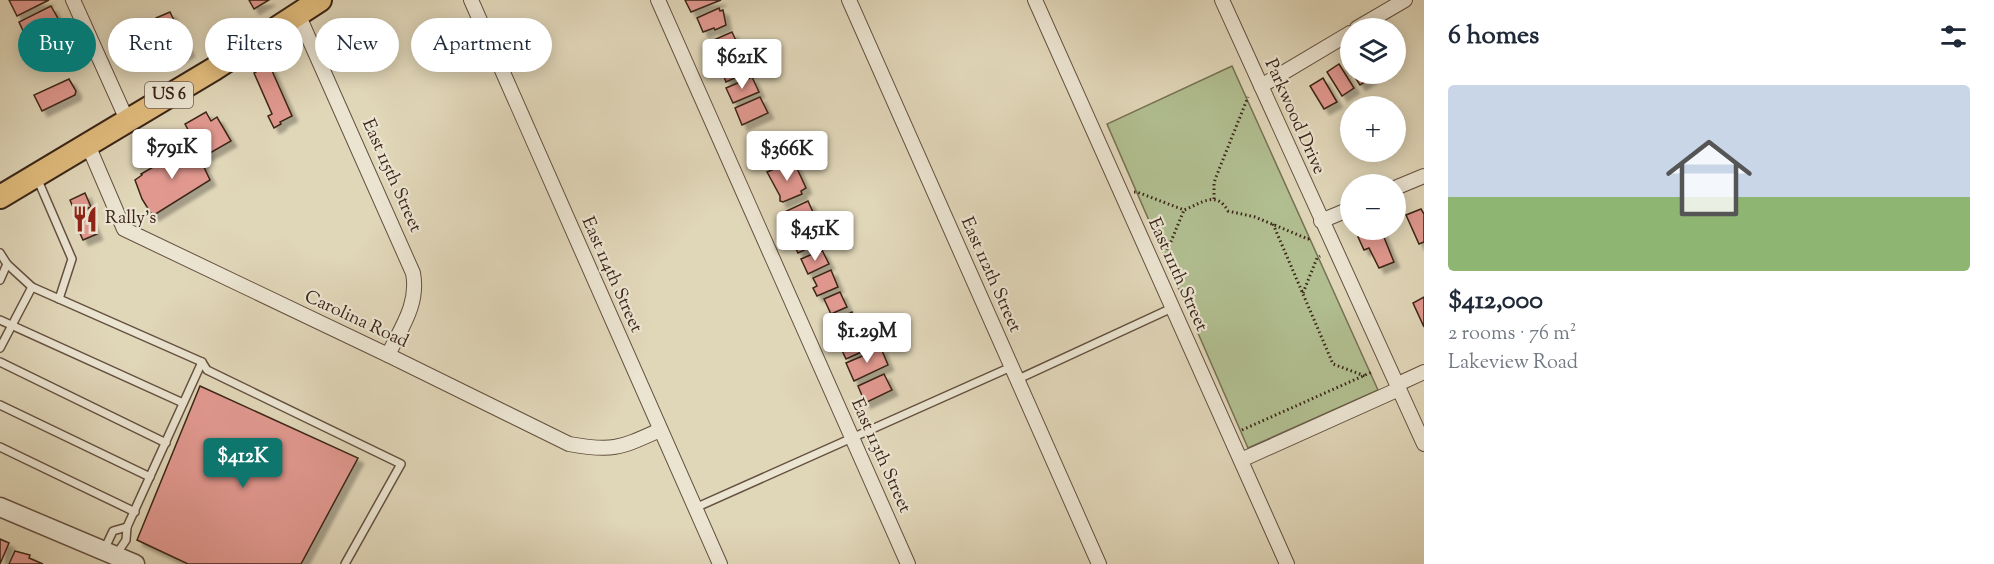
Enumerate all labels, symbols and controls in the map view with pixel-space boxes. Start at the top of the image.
chip: Buy [18,18,96,72]
chip: Rent [108,18,193,72]
chip: Filters [205,18,303,72]
chip: New [315,18,399,72]
chip: Apartment [411,18,552,72]
map controls [1340,18,1406,240]
button: layers [1340,18,1406,84]
text: 6 homes [1448,18,1539,55]
icon: filters [1937,20,1970,53]
pin: $621K [700,39,784,90]
text: $621K [716,44,768,73]
street label: Parkwood Drive [1257,55,1331,179]
road number: US 6 [145,82,193,108]
button: + [1340,96,1406,162]
street label: East 115th Street [354,115,428,237]
icon: home [1655,124,1763,232]
pin: $791K [130,129,214,180]
pin: $366K [745,131,829,182]
text: $791K [146,134,198,163]
text: $366K [761,136,813,165]
button: − [1340,174,1406,240]
restaurant icon: Rally's [70,204,100,234]
place label: Rally's [105,206,156,232]
pin: $451K [773,211,857,262]
street label: East 114th Street [574,213,648,337]
street label: East 112th Street [953,213,1027,337]
street label: East 111th Street [1140,214,1214,336]
text: $451K [791,216,839,245]
text: $412,000 [1448,283,1543,320]
street label: Carolina Road [300,285,412,355]
pin: $1.29M [818,313,916,364]
text: $1.29M [837,318,897,347]
text: 2 rooms · 76 m² [1448,320,1576,349]
text: Lakeview Road [1448,349,1578,378]
street label: East 113th Street [843,395,917,517]
pin: $412K [201,438,285,489]
text: $412K [217,443,269,472]

